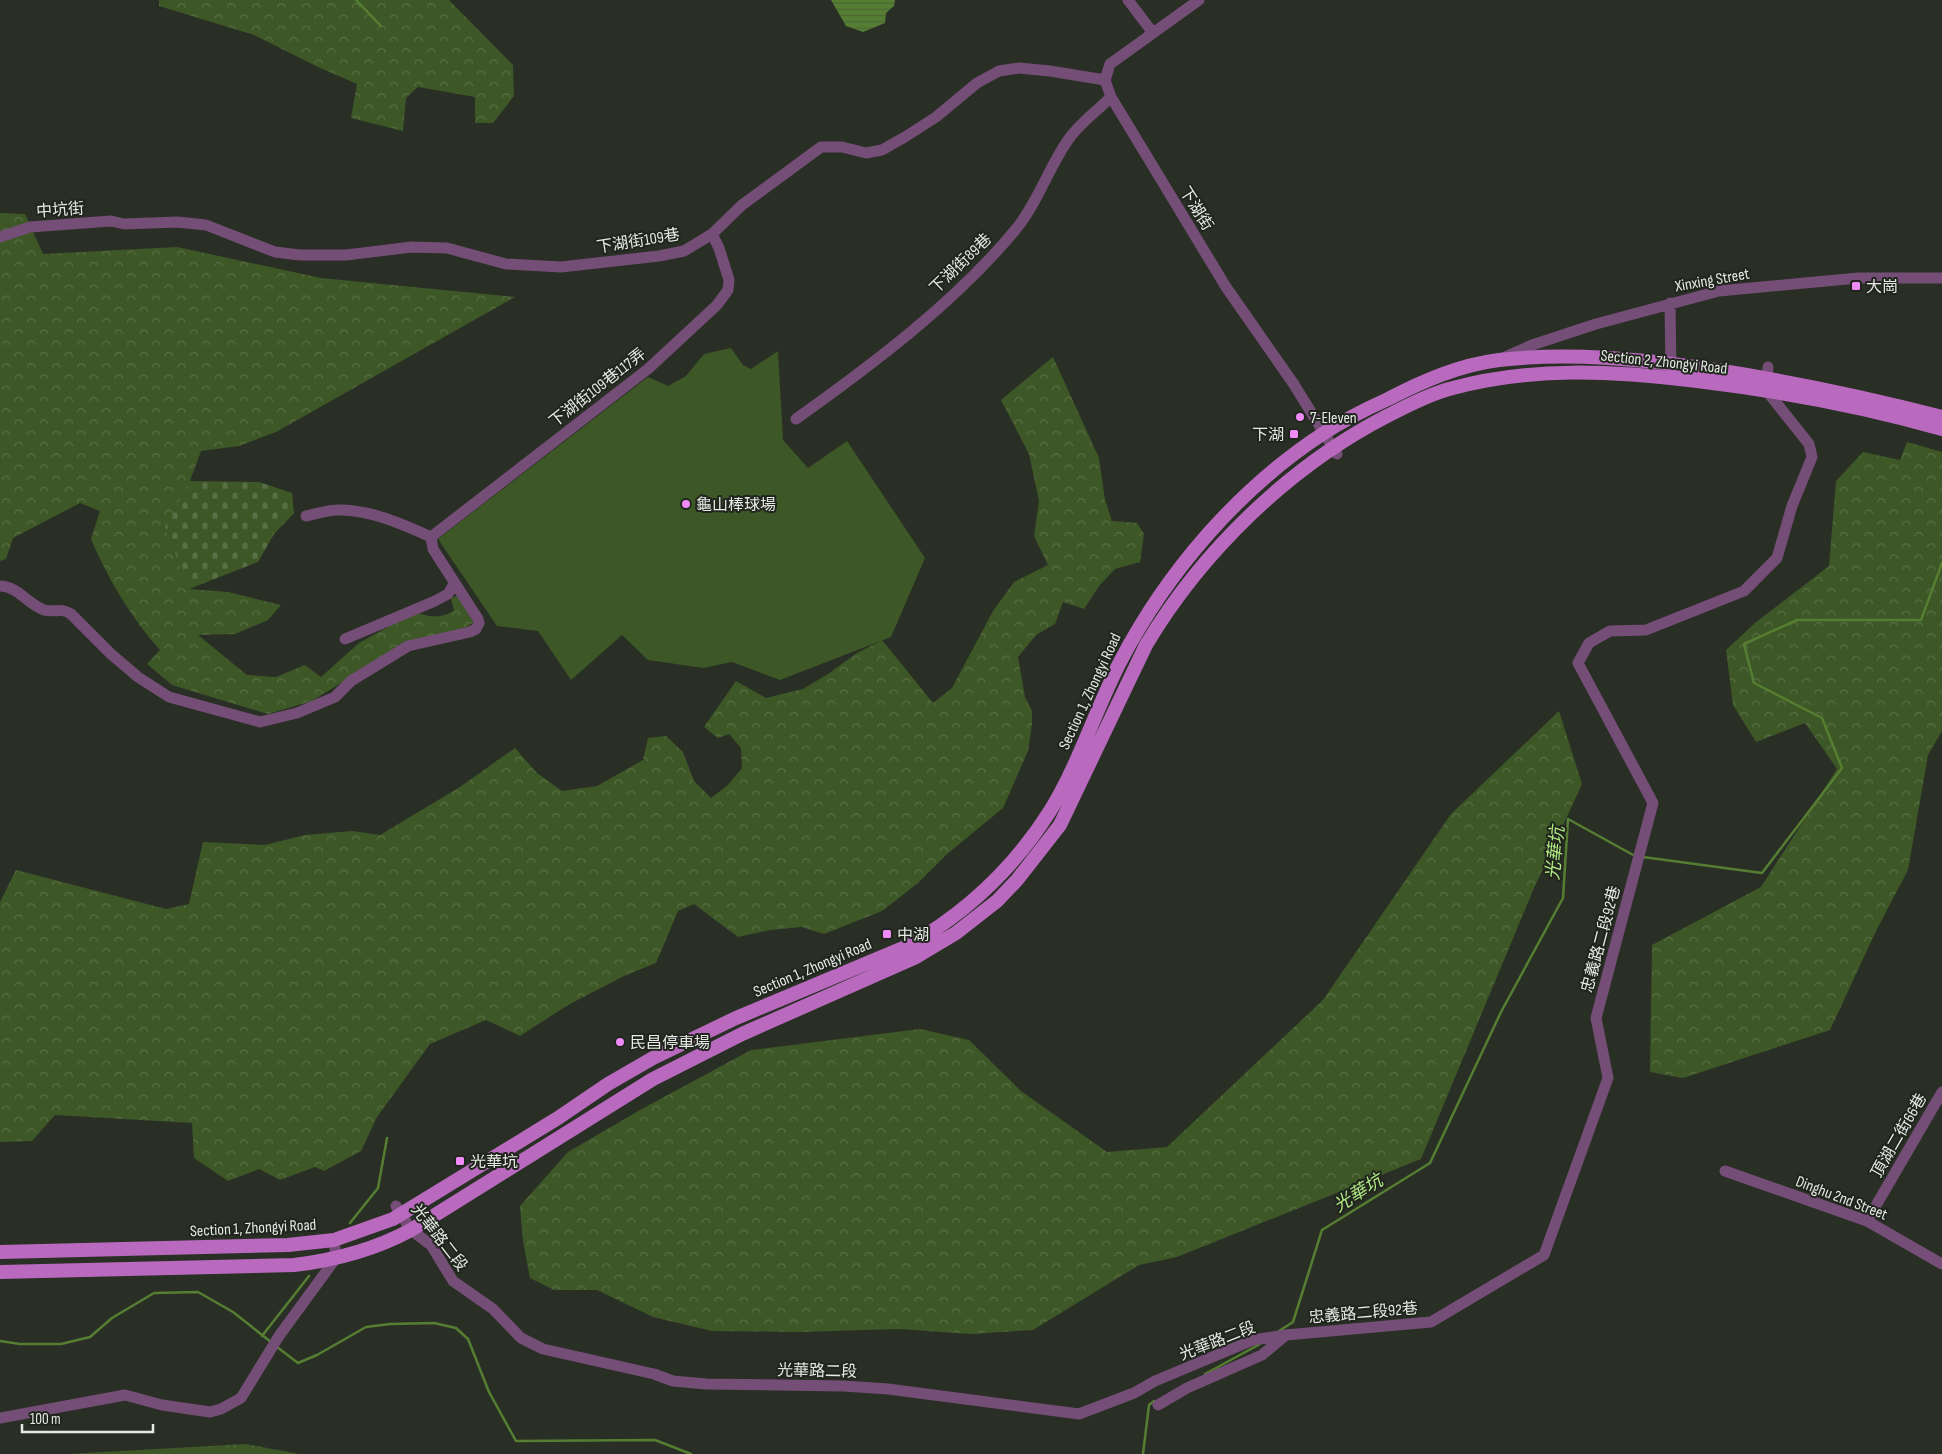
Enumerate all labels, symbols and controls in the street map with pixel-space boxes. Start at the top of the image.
street label: 下湖街 [1175,183,1217,234]
street label: 中坑街 [35,199,85,222]
street label: 下湖街109巷 [595,226,681,257]
street label: 下湖街89巷 [926,230,996,298]
street label: Xinxing Street [1673,265,1751,297]
place label: 大崗 [1866,278,1898,297]
marker: 大崗 [1850,280,1862,292]
street label: 下湖街109巷117弄 [546,345,650,432]
street label: Section 2, Zhongyi Road [1600,346,1728,379]
place label: 7-Eleven [1310,409,1357,428]
marker: 7-Eleven [1294,411,1306,423]
place label: 下湖 [1252,426,1284,445]
marker: 下湖 [1288,428,1300,440]
place label: 龜山棒球場 [696,496,776,515]
marker: 龜山棒球場 [680,498,692,510]
street label: Section 1, Zhongyi Road [1055,630,1126,753]
water label: 光華坑 [1542,822,1569,881]
street label: 忠義路二段92巷 [1578,884,1625,995]
place label: 中湖 [897,926,929,945]
marker: 中湖 [881,928,893,940]
street label: Section 1, Zhongyi Road [751,935,874,1002]
place label: 民昌停車場 [630,1034,710,1053]
marker: 民昌停車場 [614,1036,626,1048]
street label: 頂湖二街66巷 [1868,1090,1931,1181]
place label: 光華坑 [470,1153,518,1172]
marker: 光華坑 [454,1155,466,1167]
water label: 光華坑 [1330,1169,1389,1217]
street label: Dinghu 2nd Street [1793,1172,1890,1225]
street label: 光華路二段 [407,1201,471,1275]
street label: Section 1, Zhongyi Road [189,1216,317,1241]
street label: 忠義路二段92巷 [1308,1299,1419,1328]
street label: 光華路二段 [1177,1318,1258,1365]
street label: 光華路二段 [777,1361,857,1382]
scale bar [22,1402,154,1434]
text: 100 m [30,1410,61,1429]

